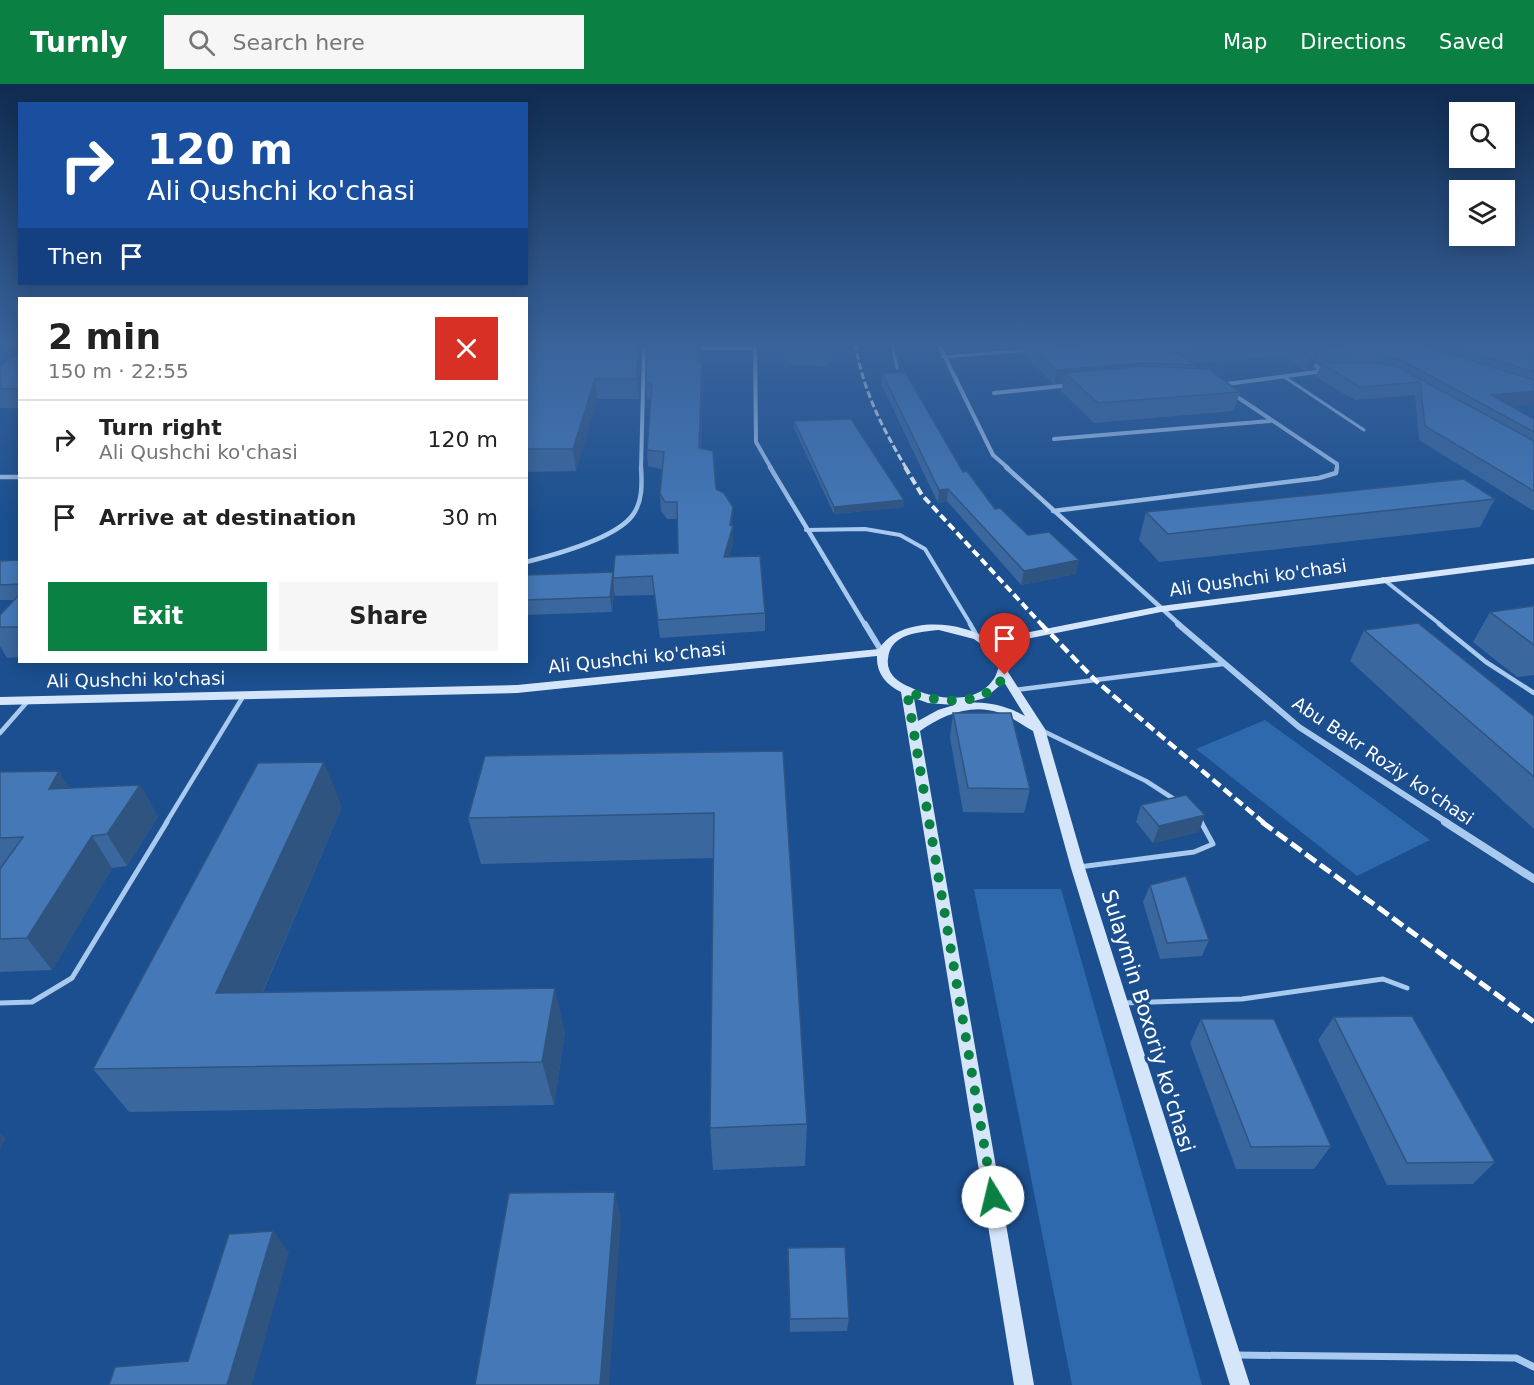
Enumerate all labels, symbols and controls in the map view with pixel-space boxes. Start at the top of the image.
search box [164,15,584,69]
text: Turnly [30,26,128,59]
icon: search [185,26,218,59]
text: Search here [233,30,365,55]
text: Map [1223,30,1267,54]
text: Directions [1300,30,1406,54]
text: Saved [1439,30,1504,54]
map controls [1449,102,1515,246]
button: search [1449,102,1515,168]
text: 120 m [147,125,293,174]
icon: right [48,126,126,204]
text: Ali Qushchi ko'chasi [147,175,415,206]
button: layers [1449,180,1515,246]
icon: arrive [115,240,148,273]
text: Then [48,244,103,269]
text: 2 min [48,316,161,357]
button: close [435,317,498,380]
text: 150 m · 22:55 [48,359,189,383]
text: Turn right [99,415,222,440]
icon: right [48,423,81,456]
text: 120 m [428,427,498,452]
text: Ali Qushchi ko'chasi [99,440,298,464]
icon: arrive [48,501,81,534]
text: Arrive at destination [99,505,356,530]
text: 30 m [442,505,498,530]
street label: Ali Qushchi ko'chasi [1168,555,1348,600]
button: Exit [48,582,267,651]
button: Share [279,582,498,651]
pin [979,613,1030,675]
icon: arrive [988,622,1021,655]
street label: Ali Qushchi ko'chasi [547,638,727,677]
street label: Ali Qushchi ko'chasi [46,667,226,692]
street label: Abu Bakr Roziy ko'chasi [1289,692,1478,829]
street label: Sulaymin Boxoriy ko'chasi [1097,887,1199,1155]
position arrow [961,1165,1025,1229]

